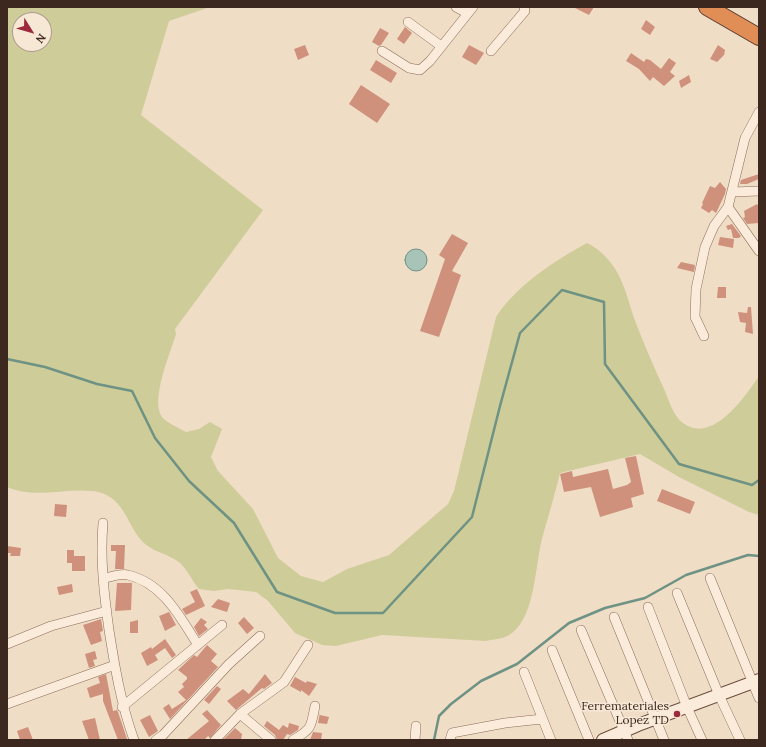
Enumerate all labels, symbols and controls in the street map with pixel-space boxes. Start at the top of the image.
north arrow [12,12,52,52]
text: N [33,31,49,46]
place label: Ferremateriales Lopez TD [581,700,669,728]
marker: Ferremateriales Lopez TD [672,709,682,719]

